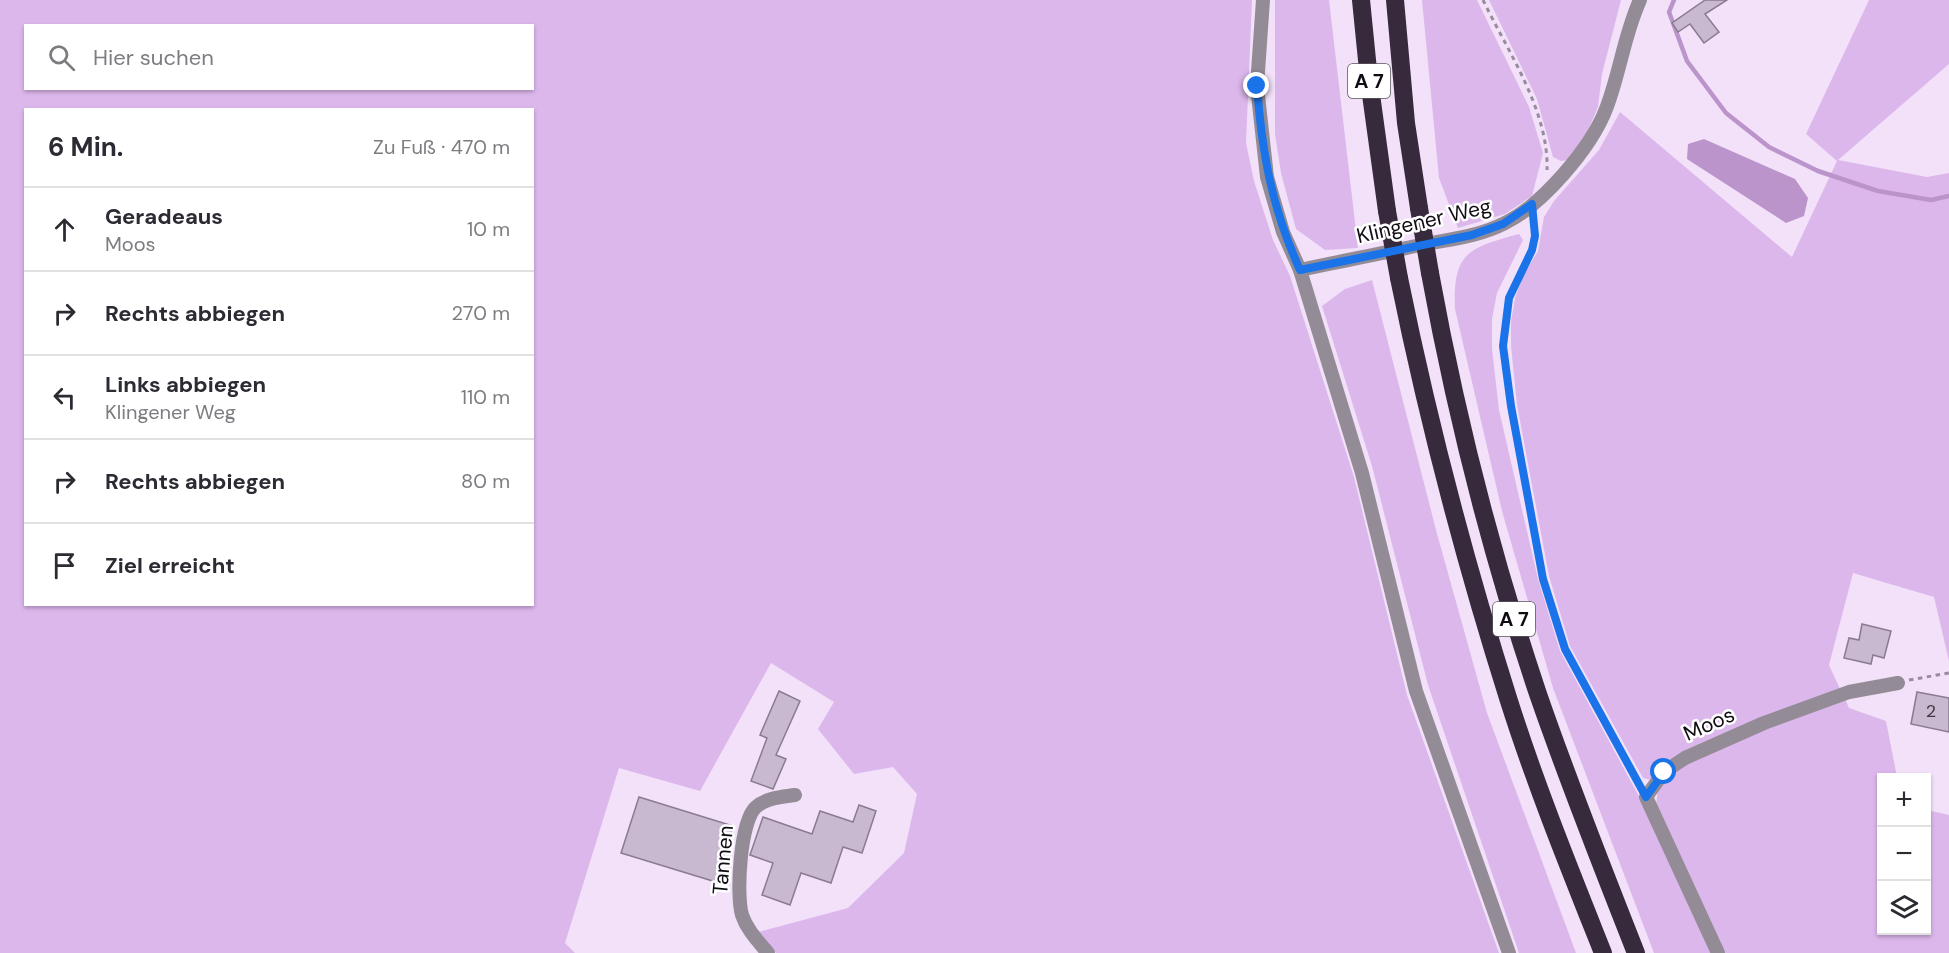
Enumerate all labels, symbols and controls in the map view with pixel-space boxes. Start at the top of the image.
search box [24,24,534,90]
icon: search [45,41,78,74]
text: Hier suchen [93,43,214,72]
road number: A 7 [1348,64,1390,98]
route end [1243,72,1269,98]
text: 6 Min. [48,130,123,164]
text: Zu Fuß · 470 m [373,134,510,160]
street label: Klingener Weg [1354,192,1494,250]
text: Geradeaus [105,202,223,231]
icon: ahead [48,213,81,246]
text: 10 m [467,216,510,242]
text: Moos [105,231,156,257]
icon: right [48,297,81,330]
text: Rechts abbiegen [105,299,285,328]
text: 270 m [452,300,510,326]
text: Links abbiegen [105,370,266,399]
icon: left [48,381,81,414]
text: 110 m [461,384,510,410]
text: Klingener Weg [105,399,236,425]
icon: right [48,465,81,498]
text: Rechts abbiegen [105,467,285,496]
text: 80 m [461,468,510,494]
icon: arrive [48,549,81,582]
text: Ziel erreicht [105,551,235,580]
road number: A 7 [1493,602,1535,636]
house number: 2 [1926,699,1936,723]
street label: Moos [1679,700,1739,748]
route start [1650,758,1676,784]
map controls [1877,773,1931,935]
button: + [1877,773,1931,827]
street label: Tannen [706,824,740,896]
button: − [1877,827,1931,881]
button: layers [1877,881,1931,935]

